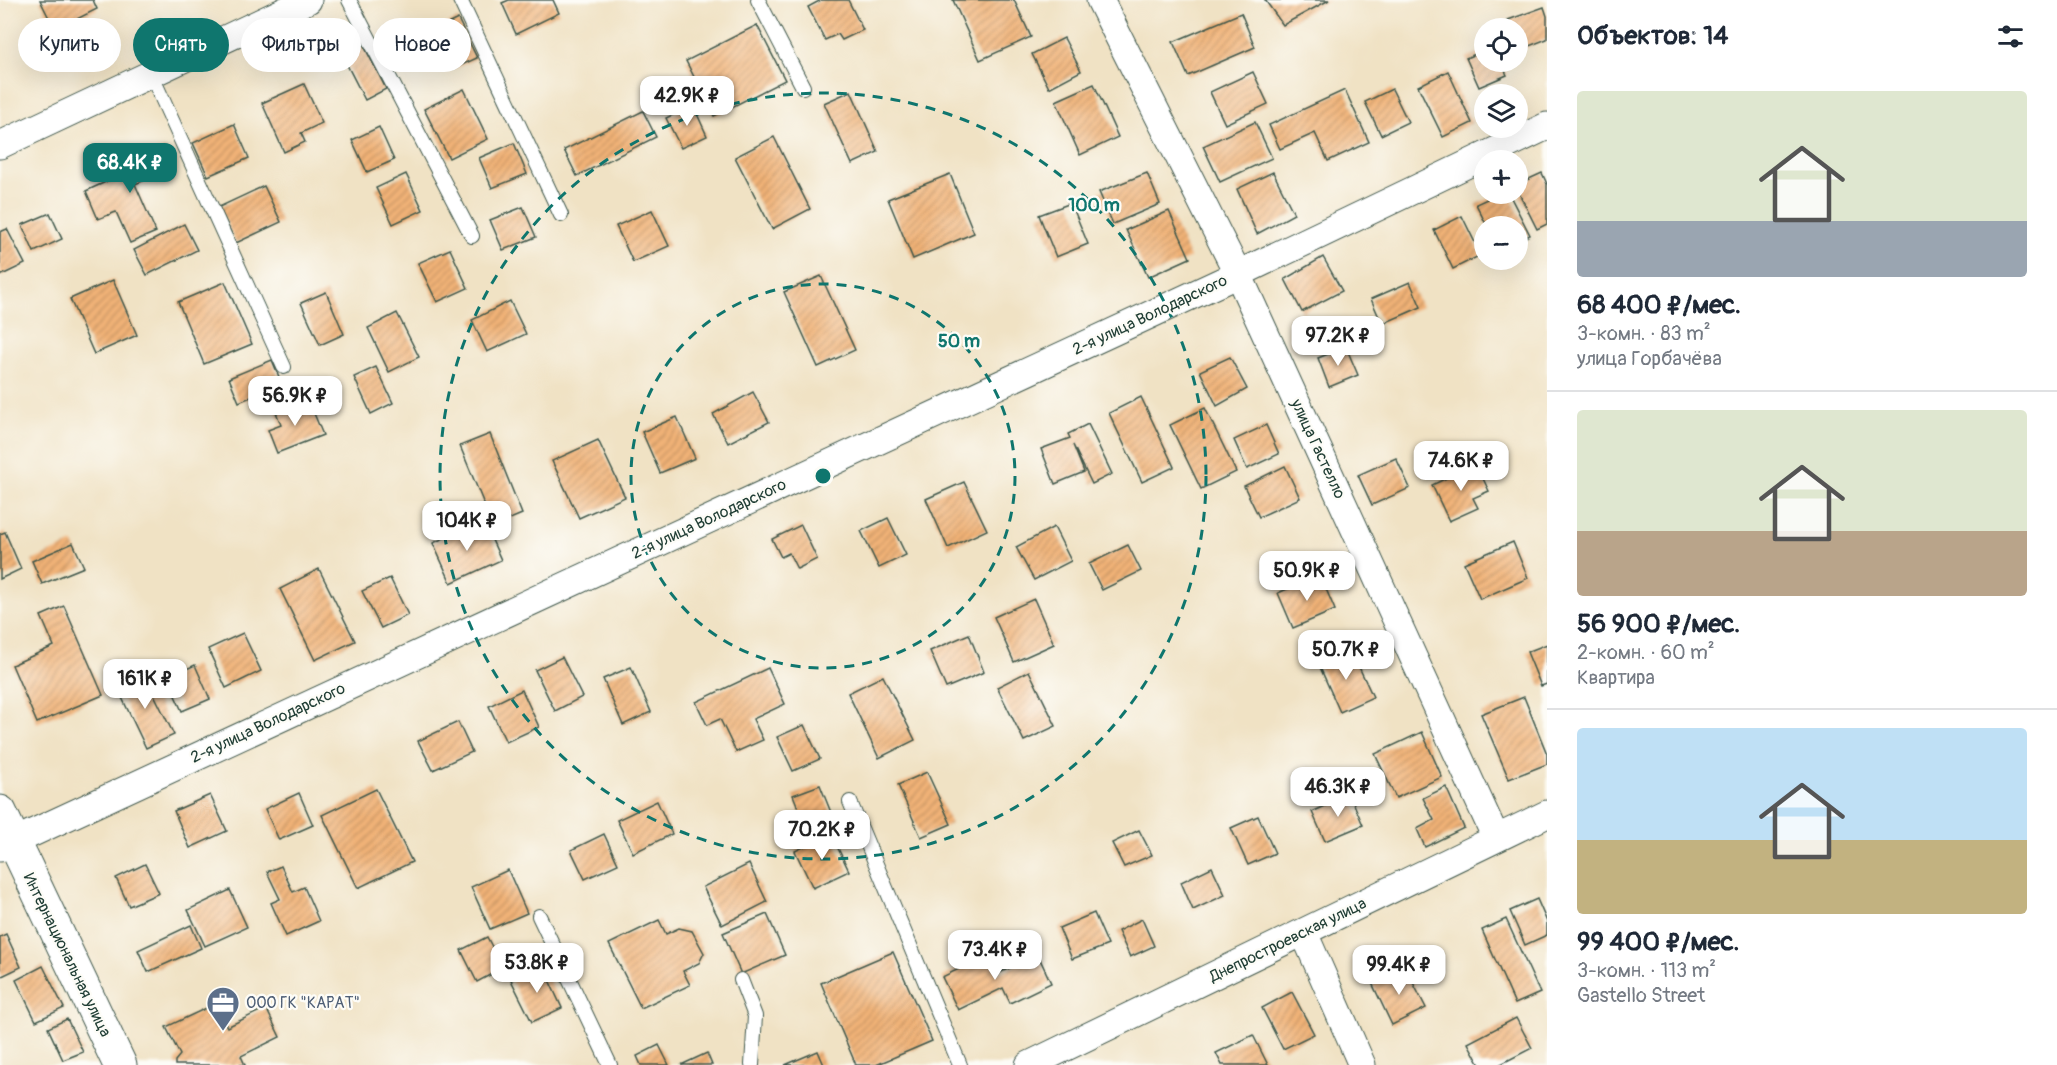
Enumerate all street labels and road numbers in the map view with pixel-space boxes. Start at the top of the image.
street label: 2-я улица Володарского [1069,270,1231,360]
street label: улица Гастелло [1286,395,1350,502]
street label: 2-я улица Володарского [628,474,790,564]
street label: 2-я улица Володарского [187,678,349,768]
street label: Интернациональная улица [19,870,115,1040]
street label: Днепростроевская улица [1205,893,1370,987]

